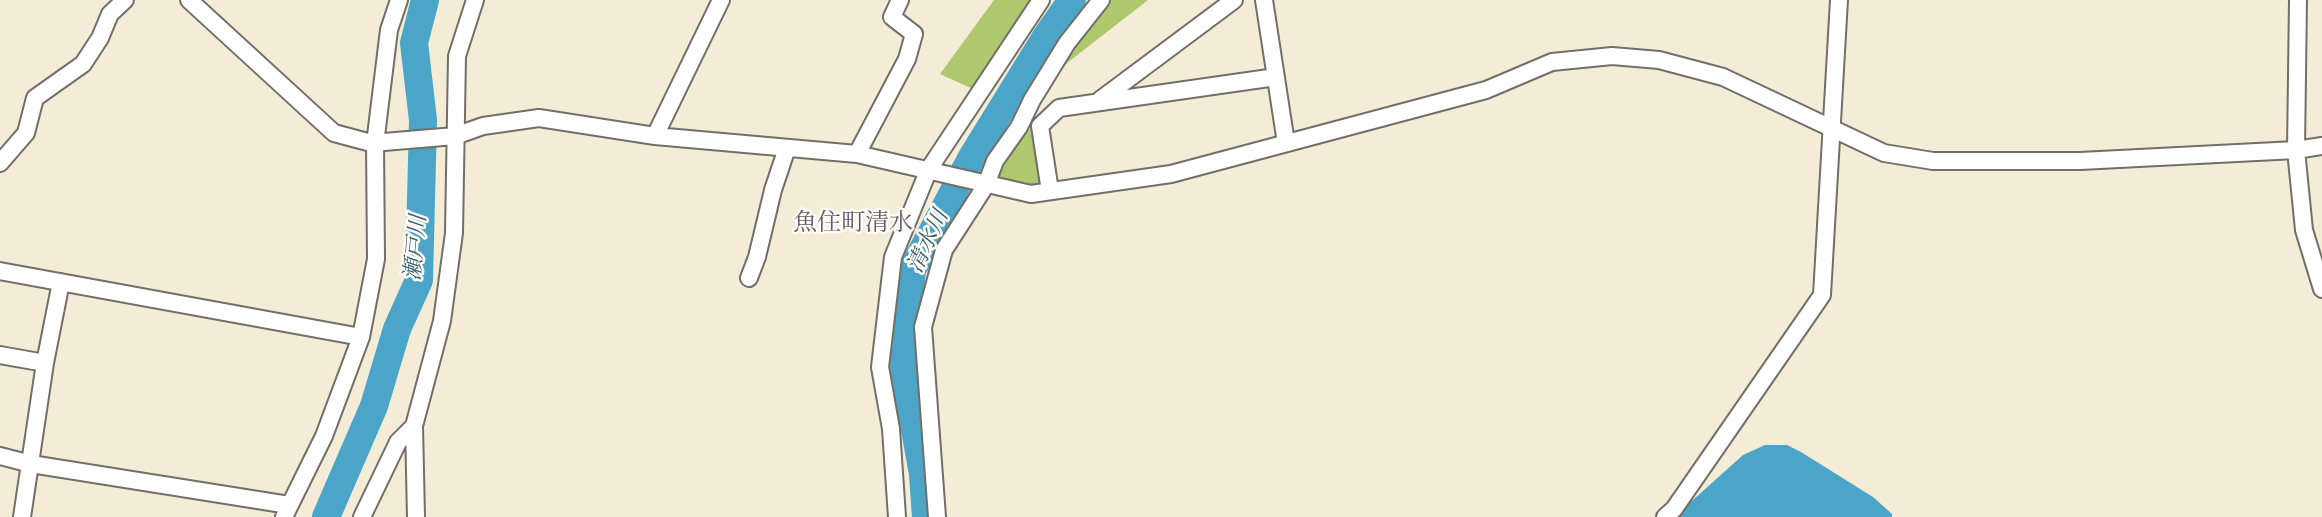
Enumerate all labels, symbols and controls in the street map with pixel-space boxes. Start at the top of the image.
water label: 清水川 [903,207,955,277]
district label: 魚住町清水 [793,210,913,238]
water label: 瀬戸川 [401,214,433,282]

